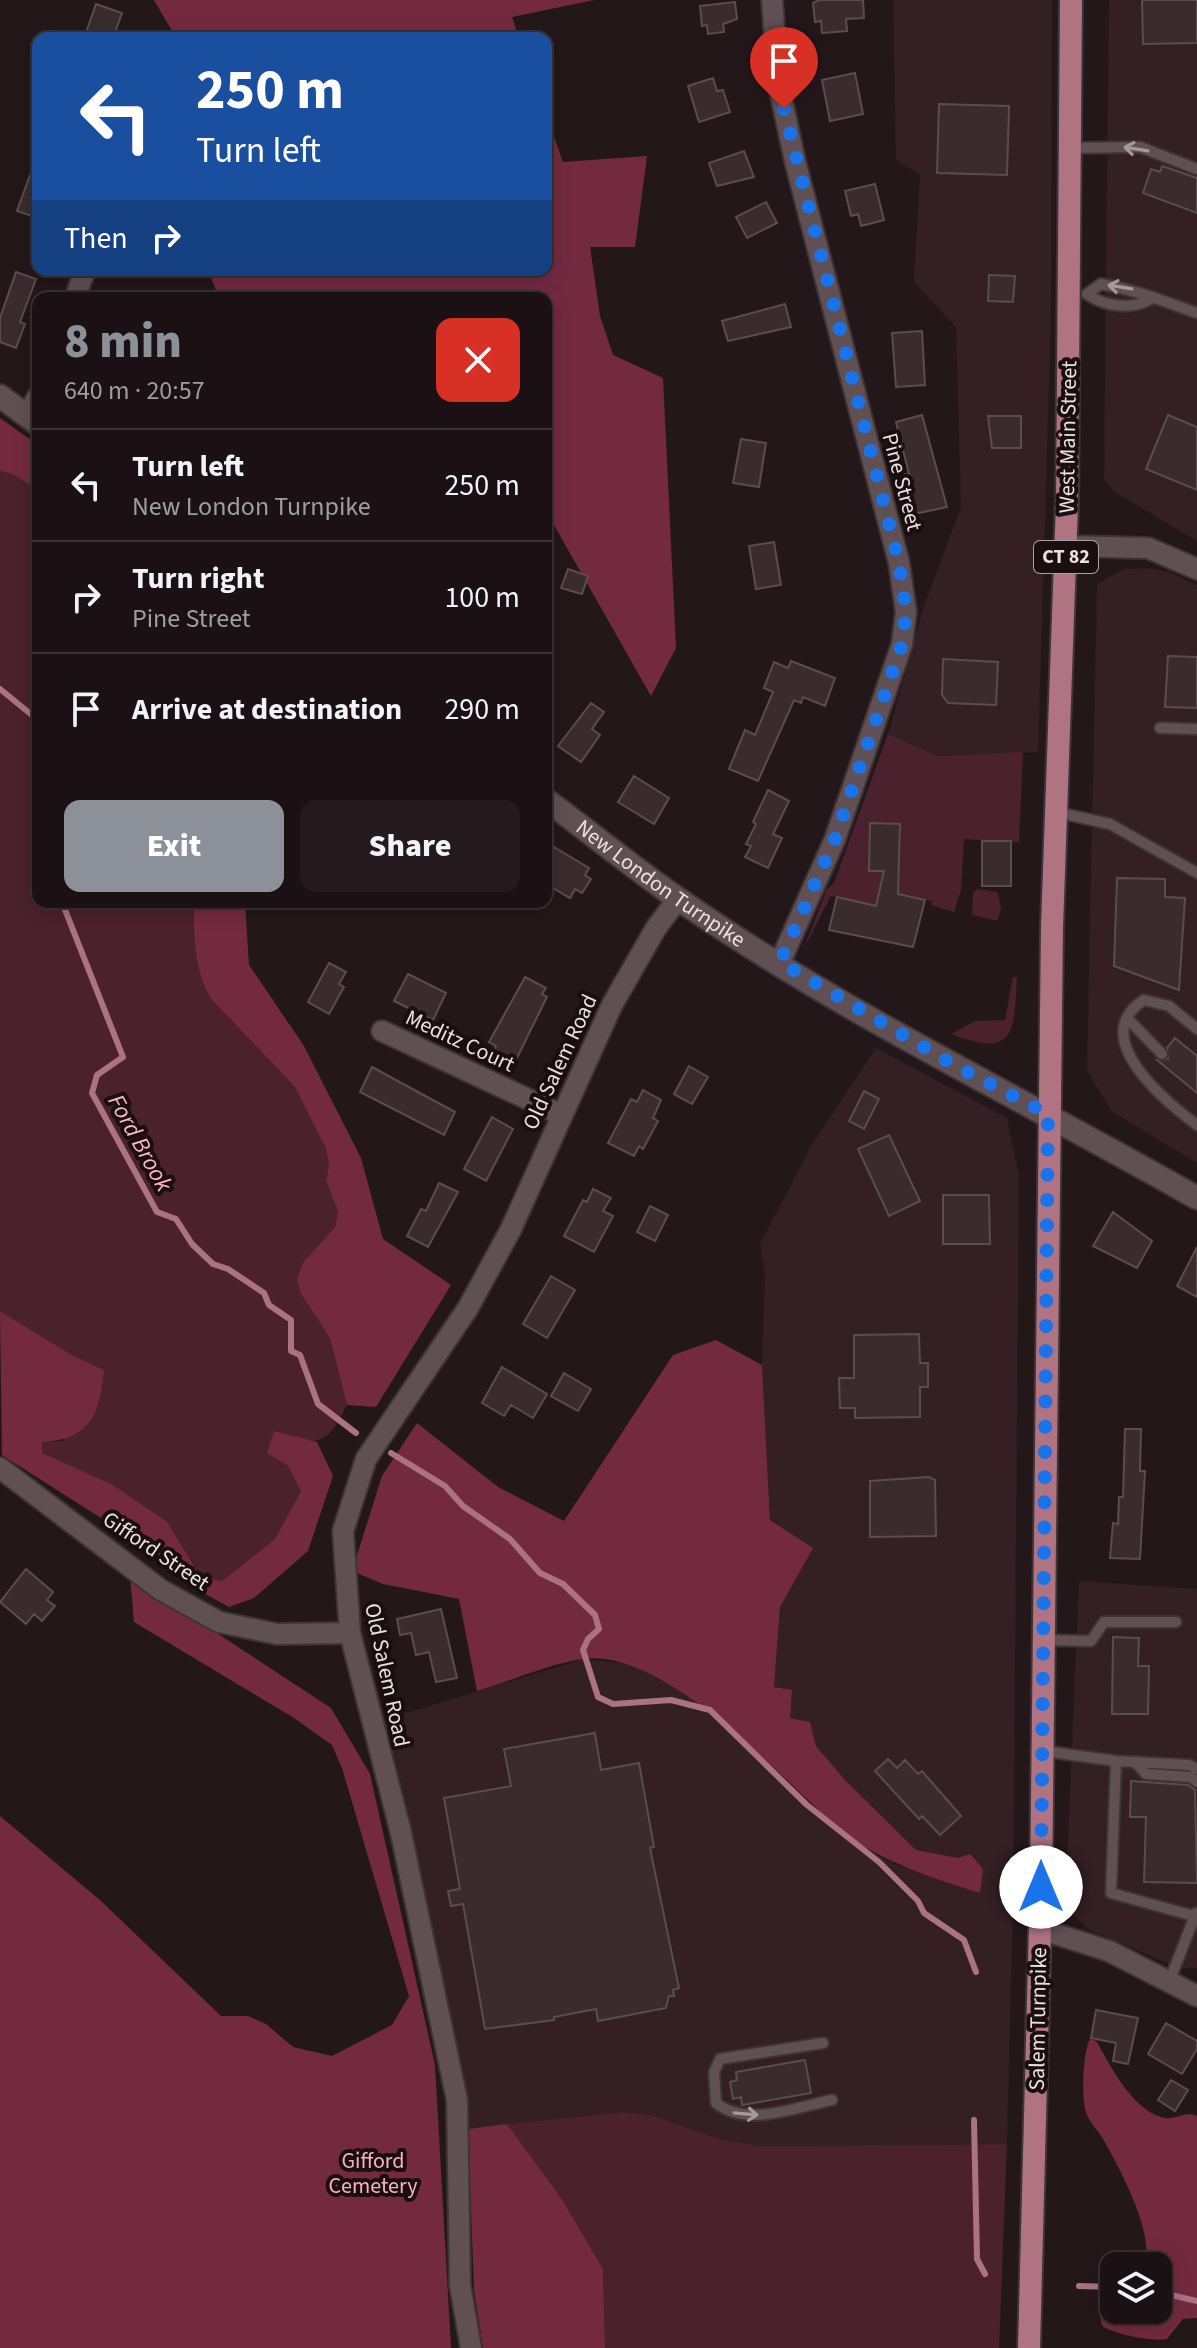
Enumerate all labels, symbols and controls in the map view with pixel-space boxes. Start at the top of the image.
pin [750,27,818,109]
icon: arrive [762,39,806,83]
text: 250 m [196,51,344,130]
icon: left [64,64,168,168]
text: Turn left [196,125,321,176]
one-way arrow [1124,141,1150,156]
icon: right [144,216,188,260]
text: Then [64,217,128,260]
one-way arrow [1107,279,1133,294]
text: 8 min [64,308,182,376]
button: close [436,318,520,402]
street label: West Main Street [1051,360,1085,514]
text: 640 m · 20:57 [64,372,205,409]
street label: Pine Street [874,429,931,535]
text: Turn left [132,445,244,488]
icon: left [64,463,108,507]
text: 250 m [444,464,520,507]
text: New London Turnpike [132,488,371,525]
road number: CT 82 [1034,541,1098,573]
text: Turn right [132,557,264,600]
icon: right [64,575,108,619]
text: 100 m [444,576,520,619]
text: Pine Street [132,600,251,637]
icon: arrive [64,687,108,731]
text: Arrive at destination [132,688,402,731]
text: 290 m [444,688,520,731]
button: Exit [64,800,284,892]
button: Share [300,800,520,892]
street label: New London Turnpike [569,812,752,956]
street label: Old Salem Road [515,989,605,1135]
street label: Meditz Court [400,1002,520,1081]
water label: Ford Brook [99,1088,181,1199]
street label: Gifford Street [96,1503,216,1599]
street label: Old Salem Road [356,1600,418,1750]
position arrow [999,1845,1083,1929]
street label: Salem Turnpike [1021,1947,1055,2091]
one-way arrow [732,2106,758,2121]
park label: Gifford Cemetery [329,2145,418,2202]
map controls [1100,2252,1172,2324]
button: layers [1100,2252,1172,2324]

